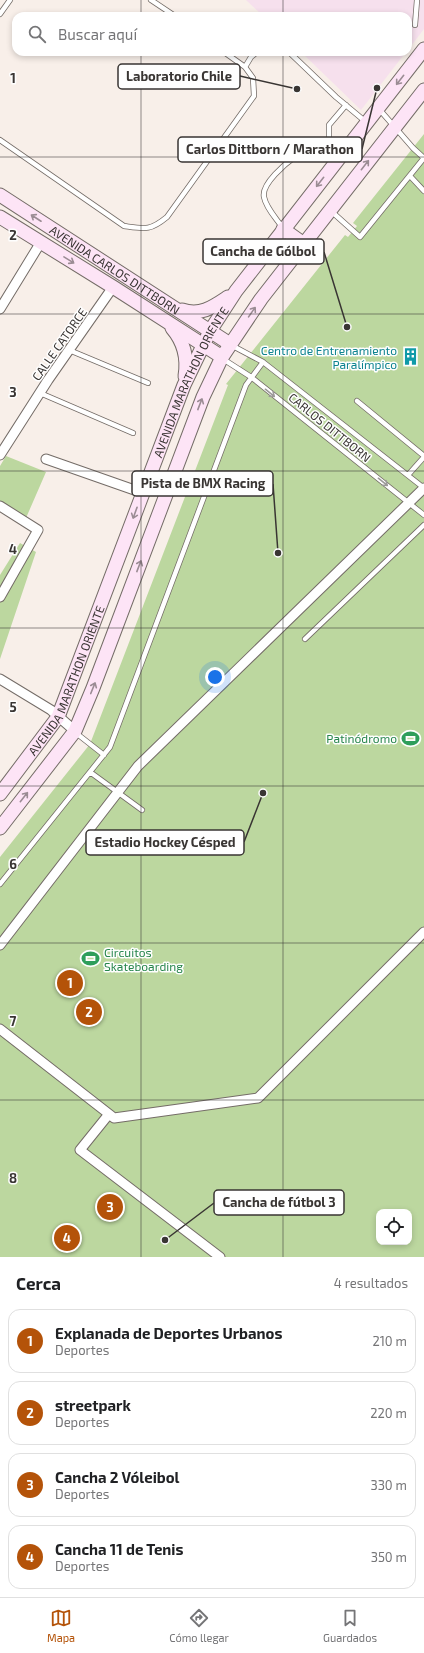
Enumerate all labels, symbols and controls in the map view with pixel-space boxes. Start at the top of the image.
search box [12,12,412,56]
icon: search [26,23,48,45]
text: Buscar aquí [58,25,137,43]
callout: Laboratorio Chile [118,64,240,89]
text: Laboratorio Chile [126,68,232,84]
text: 1 [10,70,16,86]
one-way arrow [396,74,404,85]
callout: Carlos Dittborn / Marathon [178,137,362,162]
text: Carlos Dittborn / Marathon [186,141,354,157]
one-way arrow [361,159,370,170]
one-way arrow [316,176,324,187]
one-way arrow [30,214,42,222]
street label: AVENIDA CARLOS DITTBORN [47,222,183,317]
text: 2 [9,227,17,243]
callout: Cancha de Gólbol [203,239,324,264]
text: Cancha de Gólbol [210,243,316,259]
one-way arrow [63,256,75,264]
street label: AVENIDA MARATHON ORIENTE [150,304,231,459]
street label: CALLE CATORCE [29,305,89,383]
one-way arrow [248,306,256,317]
place label: Centro de Entrenamiento Paralímpico [261,343,397,371]
building icon: Centro de Entrenamiento Paralímpico [400,347,420,367]
text: 3 [9,384,17,400]
one-way arrow [265,388,275,397]
street label: CARLOS DITTBORN [286,390,374,464]
one-way arrow [197,398,205,410]
callout: Pista de BMX Racing [132,471,273,496]
text: Pista de BMX Racing [141,475,266,491]
one-way arrow [377,478,388,487]
one-way arrow [131,507,139,519]
text: 4 [9,541,17,557]
one-way arrow [135,561,143,573]
street label: AVENIDA MARATHON ORIENTE [25,603,107,758]
your location [205,667,225,687]
one-way arrow [89,682,97,694]
text: 5 [9,699,17,715]
sports icon: Patinódromo [400,728,420,748]
place label: Patinódromo [326,731,397,745]
one-way arrow [20,791,28,802]
callout: Estadio Hockey Césped [86,830,244,855]
text: Estadio Hockey Césped [94,834,236,850]
text: 6 [9,856,17,872]
place label: Circuitos Skateboarding [104,945,183,973]
sports icon: Circuitos Skateboarding [81,949,101,969]
pin: 1 [57,968,83,998]
pin: 2 [76,997,102,1027]
text: 7 [10,1013,17,1029]
text: 8 [9,1170,17,1186]
callout: Cancha de fútbol 3 [214,1190,344,1215]
pin: 3 [97,1192,123,1222]
text: Cancha de fútbol 3 [222,1194,336,1210]
map controls [376,1209,412,1245]
button: locate [376,1209,412,1245]
pin: 4 [54,1223,80,1253]
text: Cerca [16,1273,61,1293]
text: 4 resultados [334,1275,408,1291]
text: Explanada de Deportes Urbanos [55,1324,282,1342]
text: 1 [27,1333,33,1349]
text: 210 m [372,1333,407,1349]
text: Deportes [55,1342,109,1358]
text: streetpark [55,1396,131,1414]
text: 2 [26,1405,34,1421]
text: 220 m [370,1405,407,1421]
text: Deportes [55,1414,109,1430]
text: Cancha 2 Vóleibol [55,1468,180,1486]
text: 3 [26,1477,34,1493]
text: 330 m [370,1477,407,1493]
text: Deportes [55,1486,109,1502]
text: Cancha 11 de Tenis [55,1540,183,1558]
text: 4 [26,1549,34,1565]
text: 350 m [371,1549,407,1565]
text: Deportes [55,1558,109,1574]
tab: Mapa [47,1607,75,1644]
tab: Cómo llegar [169,1607,229,1644]
tab: Guardados [323,1607,377,1644]

